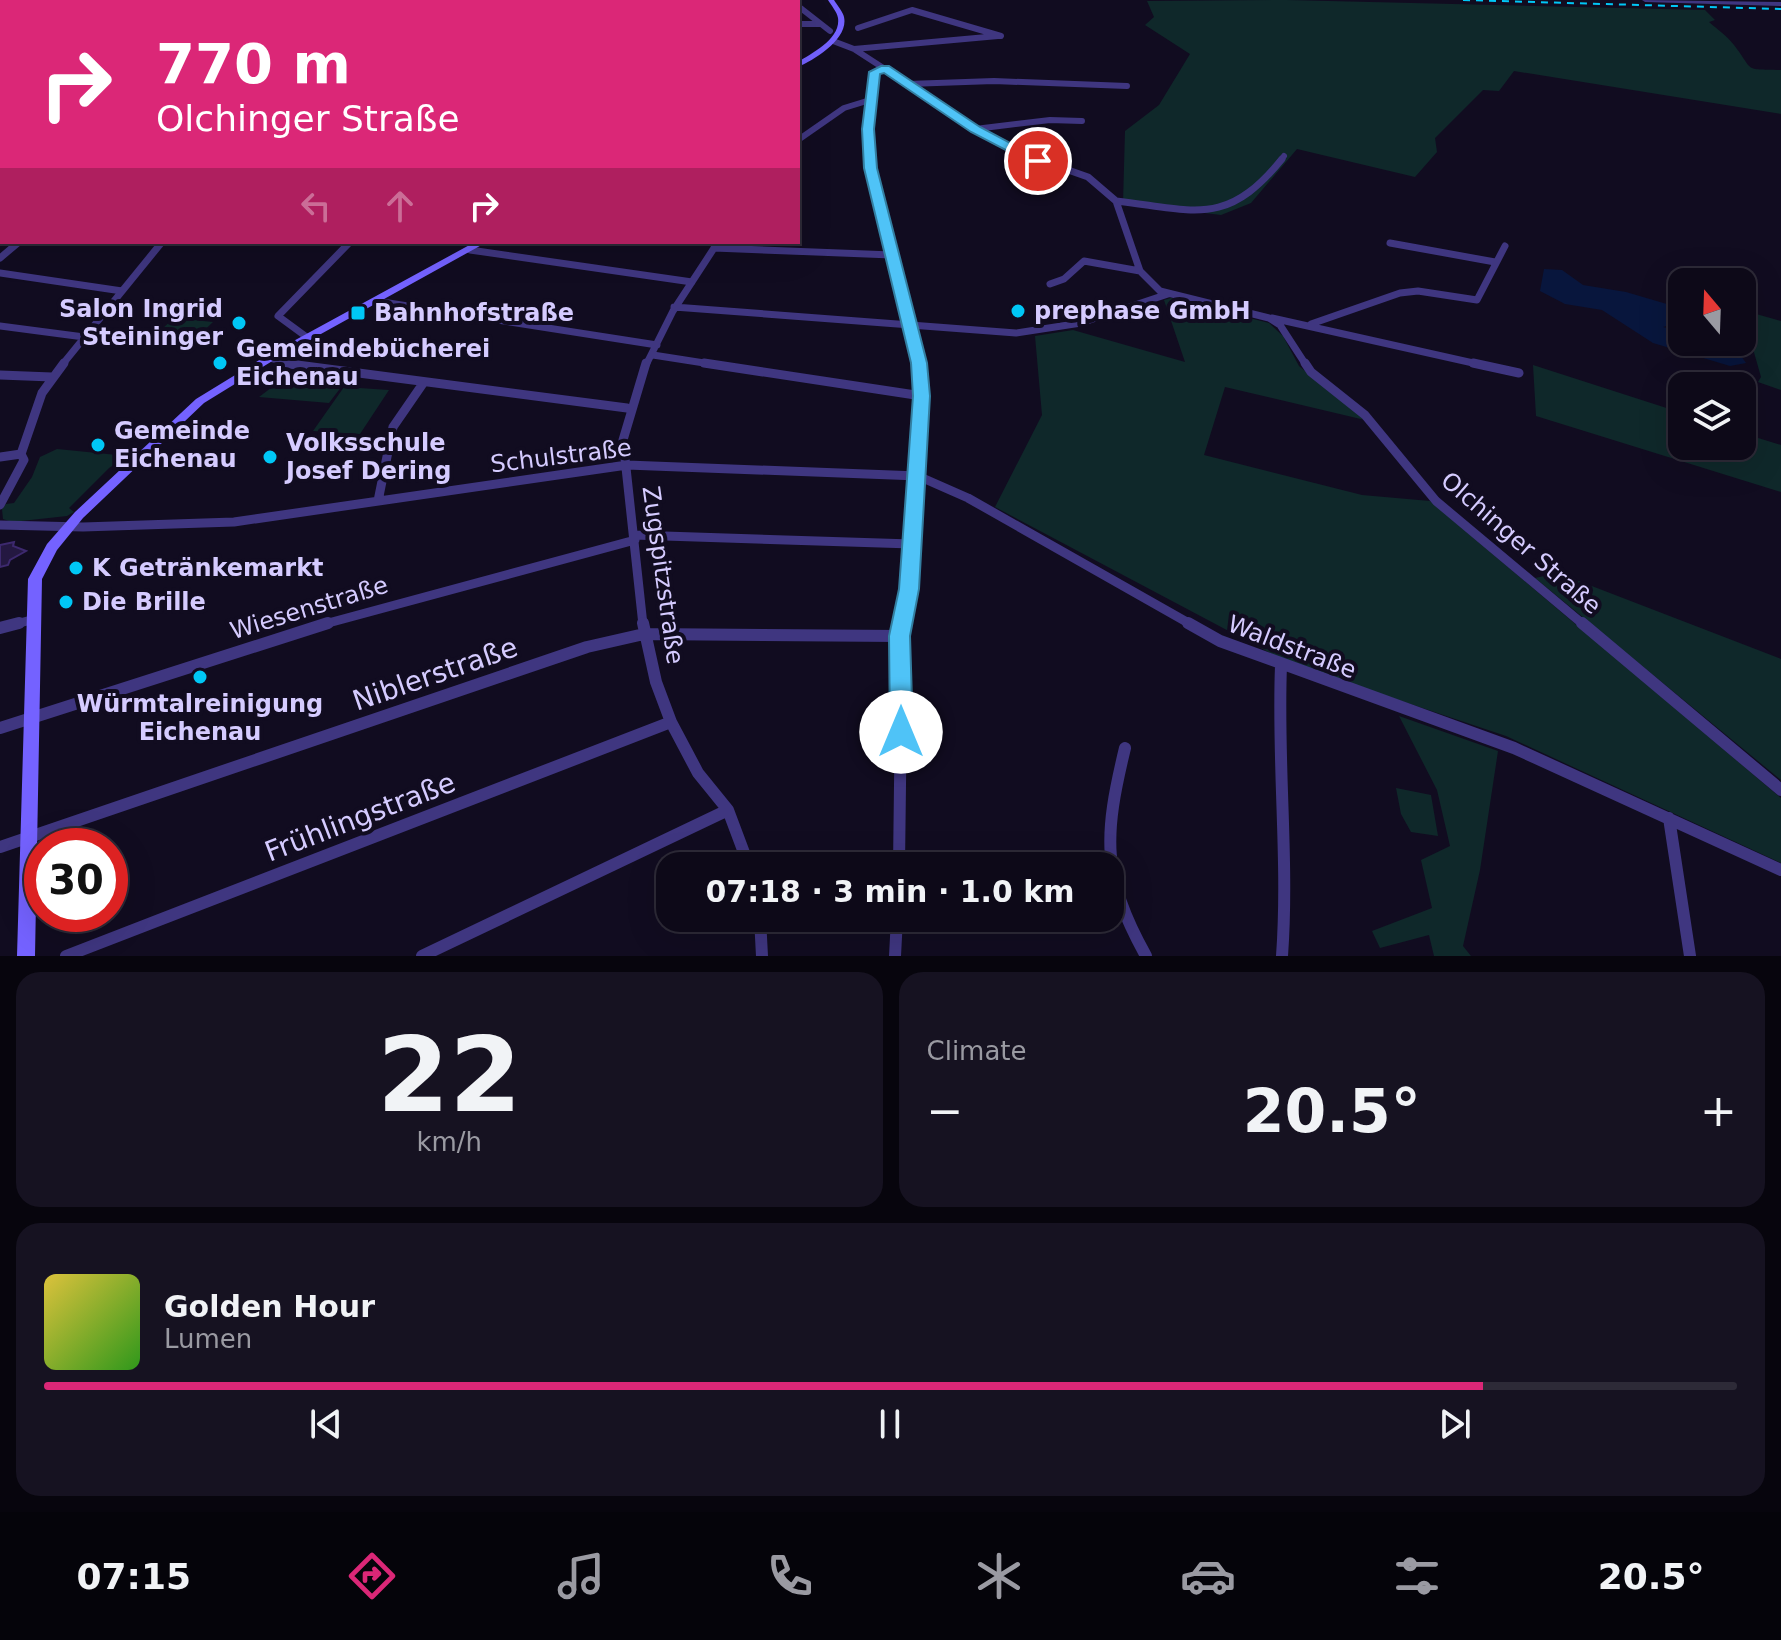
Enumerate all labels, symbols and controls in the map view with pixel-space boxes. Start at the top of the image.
text: 770 m [156,31,351,96]
icon: right [24,32,128,136]
text: Olchinger Straße [156,98,460,139]
pin [1004,127,1072,195]
icon: arrive [1016,139,1060,183]
icon: left [294,184,338,228]
icon: ahead [378,184,422,228]
icon: right [462,184,506,228]
north arrow [1668,268,1756,356]
map controls [1668,268,1756,460]
place label: Salon Ingrid Steininger [59,295,223,351]
place label: prephase GmbH [1034,297,1251,325]
place label: Bahnhofstraße [374,299,574,327]
marker: prephase GmbH [1009,302,1027,320]
marker: Bahnhofstraße [349,304,367,322]
marker: Salon Ingrid Steininger [230,314,248,332]
place label: Gemeindebücherei Eichenau [236,335,490,391]
marker: Gemeindebücherei Eichenau [211,354,229,372]
button: layers [1668,372,1756,460]
place label: Gemeinde Eichenau [114,417,250,473]
place label: Volksschule Josef Dering [284,429,451,485]
street label: Schulstraße [489,433,633,479]
marker: Gemeinde Eichenau [89,436,107,454]
marker: Volksschule Josef Dering [261,448,279,466]
street label: Olchinger Straße [1435,466,1607,620]
street label: Zugspitzstraße [637,484,689,666]
place label: K Getränkemarkt [92,554,324,582]
marker: K Getränkemarkt [67,559,85,577]
street label: Wiesenstraße [227,571,391,645]
place label: Die Brille [82,588,206,616]
marker: Die Brille [57,593,75,611]
street label: Waldstraße [1224,610,1360,684]
street label: Niblerstraße [348,630,522,718]
marker: Würmtalreinigung Eichenau [191,668,209,686]
place label: Würmtalreinigung Eichenau [77,690,323,746]
position arrow [859,690,943,774]
street label: Frühlingstraße [260,766,460,868]
speed limit sign: 30 [24,828,128,932]
text: 07:18 · 3 min · 1.0 km [705,874,1075,909]
text: 22 [377,1014,522,1136]
text: Climate [927,1036,1027,1066]
text: 20.5° [1243,1076,1421,1146]
text: − [927,1085,963,1136]
text: + [1700,1085,1737,1136]
text: km/h [416,1127,482,1157]
text: Golden Hour [164,1289,375,1324]
text: Lumen [164,1324,252,1354]
icon: previous [304,1402,348,1446]
icon: pause [868,1402,912,1446]
icon: next [1433,1402,1477,1446]
icon: directions [344,1548,400,1604]
icon: music [553,1548,609,1604]
icon: phone [762,1548,818,1604]
icon: climate [971,1548,1027,1604]
icon: car [1180,1548,1236,1604]
icon: filters [1389,1548,1445,1604]
text: 07:15 [76,1556,191,1597]
text: 20.5° [1598,1556,1704,1597]

